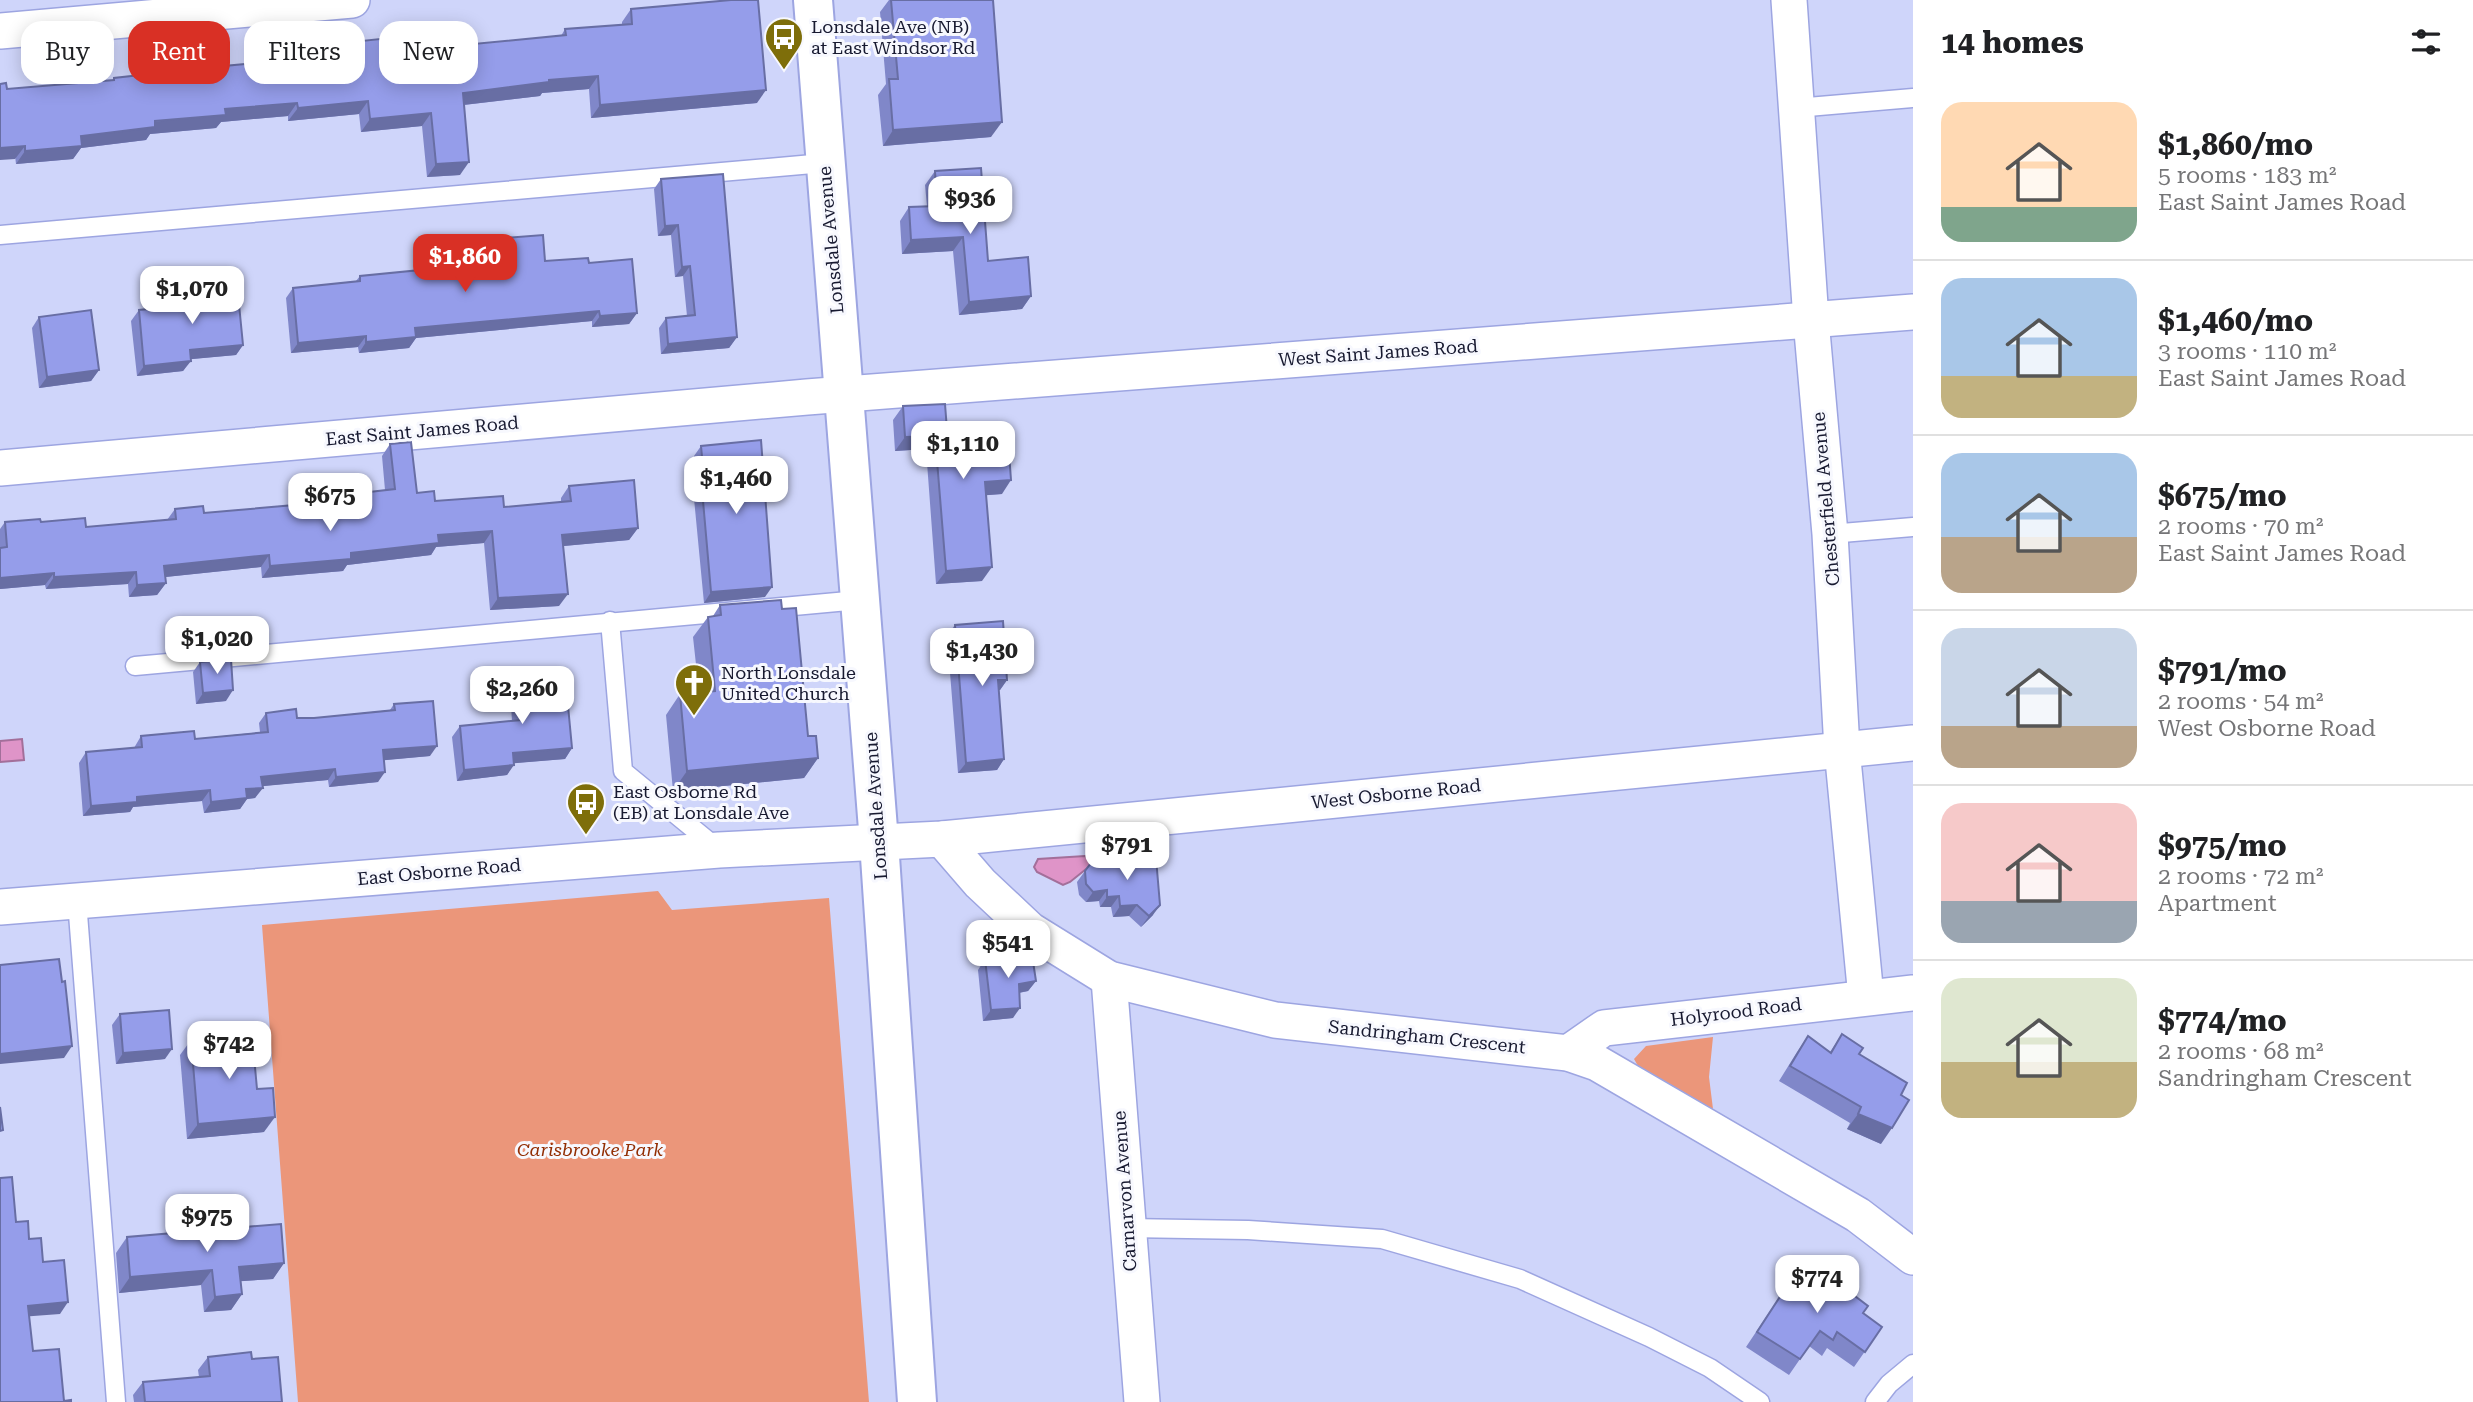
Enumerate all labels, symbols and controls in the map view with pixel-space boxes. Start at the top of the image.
bus stop icon: Lonsdale Ave (NB) at East Windsor Rd [763,16,805,71]
place label: Lonsdale Ave (NB) at East Windsor Rd [811,16,976,58]
chip: Buy [21,21,114,84]
chip: Rent [128,21,230,84]
chip: Filters [244,21,365,84]
chip: New [379,21,478,84]
icon: filters [2407,23,2445,61]
text: 14 homes [1941,25,2084,60]
text: $1,860/mo [2158,127,2313,162]
icon: home [1997,130,2081,214]
text: 5 rooms · 183 m² [2158,162,2336,189]
street label: Lonsdale Avenue [814,165,847,315]
pin: $936 [929,176,1011,236]
text: $936 [944,185,996,212]
text: East Saint James Road [2158,189,2406,216]
pin: $1,860 [408,234,522,294]
text: $1,860 [429,243,501,270]
pin: $1,070 [135,266,249,326]
text: $1,070 [156,275,228,302]
text: $1,460/mo [2158,303,2313,338]
icon: home [1997,306,2081,390]
street label: West Saint James Road [1277,335,1479,370]
text: 3 rooms · 110 m² [2158,338,2336,365]
text: East Saint James Road [2158,365,2406,392]
street label: Chesterfield Avenue [1807,411,1844,587]
street label: East Saint James Road [324,412,520,449]
pin: $1,110 [906,421,1020,481]
text: $1,110 [927,430,999,457]
pin: $1,460 [679,456,793,516]
text: $1,460 [700,465,772,492]
pin: $675 [289,474,371,533]
text: $675/mo [2158,478,2287,513]
icon: home [1997,481,2081,565]
text: $675 [304,482,356,509]
text: 2 rooms · 70 m² [2158,513,2324,540]
text: East Saint James Road [2158,540,2406,567]
pin: $1,020 [160,616,274,676]
text: $1,020 [181,625,253,652]
pin: $1,430 [925,628,1039,688]
text: $1,430 [946,637,1018,664]
text: $791/mo [2158,653,2287,688]
icon: home [1997,656,2081,740]
church icon: North Lonsdale United Church [673,662,715,717]
place label: North Lonsdale United Church [721,662,856,704]
pin: $2,260 [465,666,579,726]
text: $2,260 [486,675,558,702]
text: 2 rooms · 54 m² [2158,688,2324,715]
text: West Osborne Road [2158,715,2376,742]
street label: Lonsdale Avenue [860,731,891,881]
street label: West Osborne Road [1310,774,1482,813]
bus stop icon: East Osborne Rd (EB) at Lonsdale Ave [565,781,607,836]
place label: East Osborne Rd (EB) at Lonsdale Ave [613,781,789,823]
pin: $791 [1086,822,1168,882]
text: $975/mo [2158,828,2287,863]
text: $791 [1101,831,1153,858]
icon: home [1997,831,2081,915]
street label: East Osborne Road [356,854,522,889]
text: 2 rooms · 72 m² [2158,863,2324,890]
text: Apartment [2158,890,2277,917]
pin: $541 [967,920,1049,980]
text: $541 [982,929,1034,956]
street label: Holyrood Road [1669,993,1803,1030]
text: $774/mo [2158,1003,2287,1038]
icon: home [1997,1006,2081,1090]
street label: Sandringham Crescent [1327,1016,1527,1057]
pin: $742 [188,1021,270,1081]
text: $742 [203,1030,255,1057]
text: 2 rooms · 68 m² [2158,1038,2324,1065]
text: Sandringham Crescent [2158,1065,2411,1092]
street label: Carnarvon Avenue [1108,1110,1141,1272]
park label: Carisbrooke Park [517,1139,663,1160]
pin: $975 [166,1194,248,1254]
text: $975 [181,1203,233,1230]
pin: $774 [1776,1256,1858,1315]
text: $774 [1791,1264,1843,1291]

